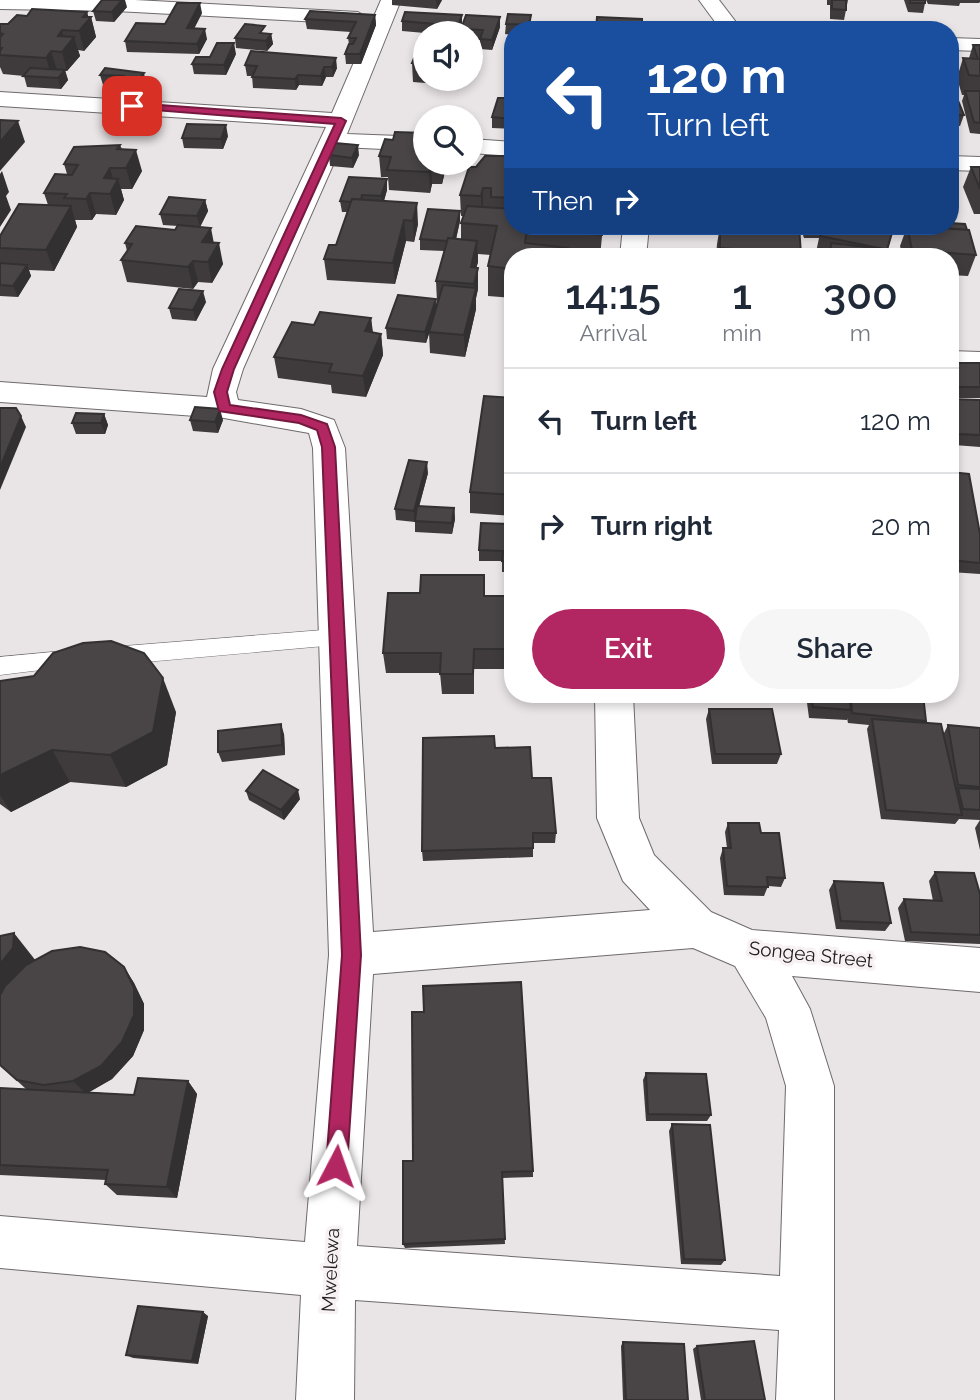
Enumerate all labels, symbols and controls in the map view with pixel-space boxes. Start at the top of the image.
map controls [413,21,483,175]
button: sound [413,21,483,91]
text: 120 m [647,47,786,104]
icon: left [532,49,623,140]
pin [102,76,162,136]
icon: arrive [113,87,151,125]
button: search [413,105,483,175]
text: Turn left [647,106,769,143]
icon: right [607,182,645,220]
text: Then [532,186,593,216]
text: 14:15 [565,270,661,319]
text: 1 [732,270,752,319]
text: 300 [823,270,898,319]
text: Arrival [579,319,647,346]
text: min [722,319,762,346]
text: m [850,319,871,346]
icon: left [532,402,570,440]
text: Turn left [591,406,697,436]
text: 120 m [860,406,931,436]
icon: right [532,507,570,545]
text: Turn right [591,511,712,541]
text: 20 m [871,511,931,541]
button: Exit [532,609,725,689]
button: Share [739,609,931,689]
street label: Songea Street [748,937,875,972]
position arrow [299,1129,373,1203]
street label: Mwelewa [317,1227,343,1313]

